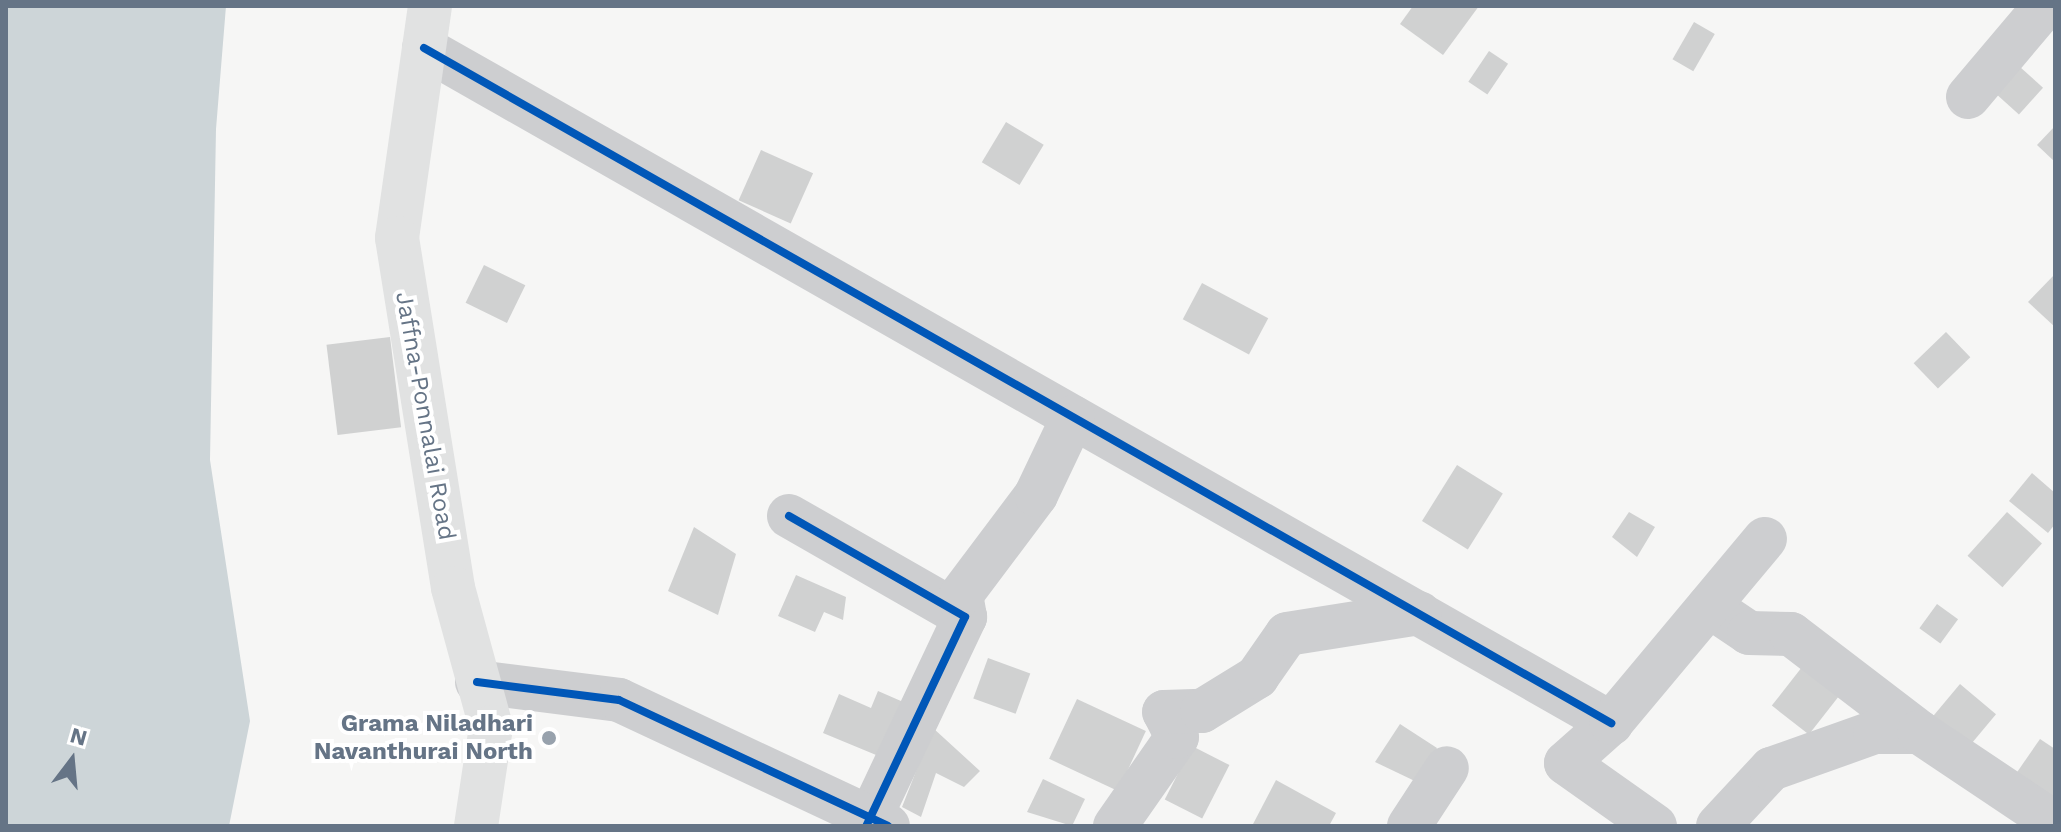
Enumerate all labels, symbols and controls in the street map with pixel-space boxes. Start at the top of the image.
street label: Jaffna-Ponnalai Road [389,289,461,543]
place label: Grama Niladhari Navanthurai North [314,710,533,766]
north arrow [32,720,112,800]
text: N [67,722,90,751]
marker: Grama Niladhari Navanthurai North [540,729,558,747]

